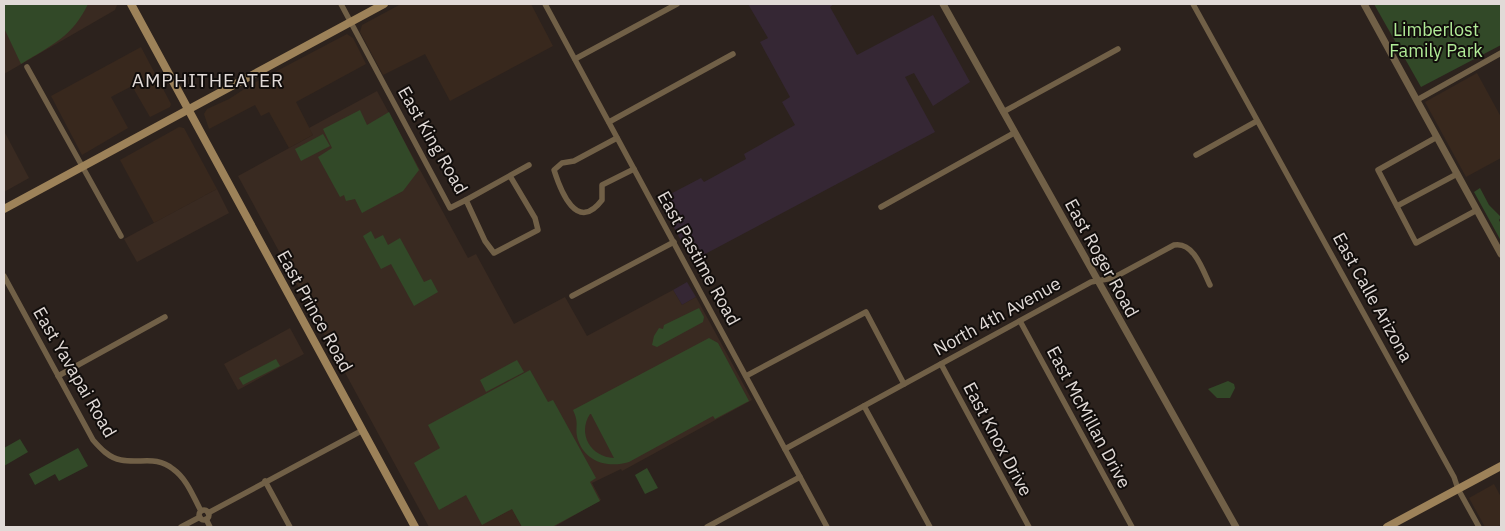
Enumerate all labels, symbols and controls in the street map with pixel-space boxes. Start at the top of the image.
park label: Limberlost Family Park [1389,18,1483,62]
district label: AMPHITHEATER [132,68,284,92]
street label: East King Road [393,82,473,198]
street label: East Pastime Road [652,187,746,329]
street label: East Roger Road [1060,195,1144,321]
street label: East Calle Arizona [1328,228,1418,366]
street label: East Prince Road [272,246,358,376]
street label: North 4th Avenue [929,271,1065,360]
street label: East Yavapai Road [28,303,122,441]
street label: East McMillan Drive [1042,342,1136,492]
street label: East Knox Drive [958,378,1038,500]

